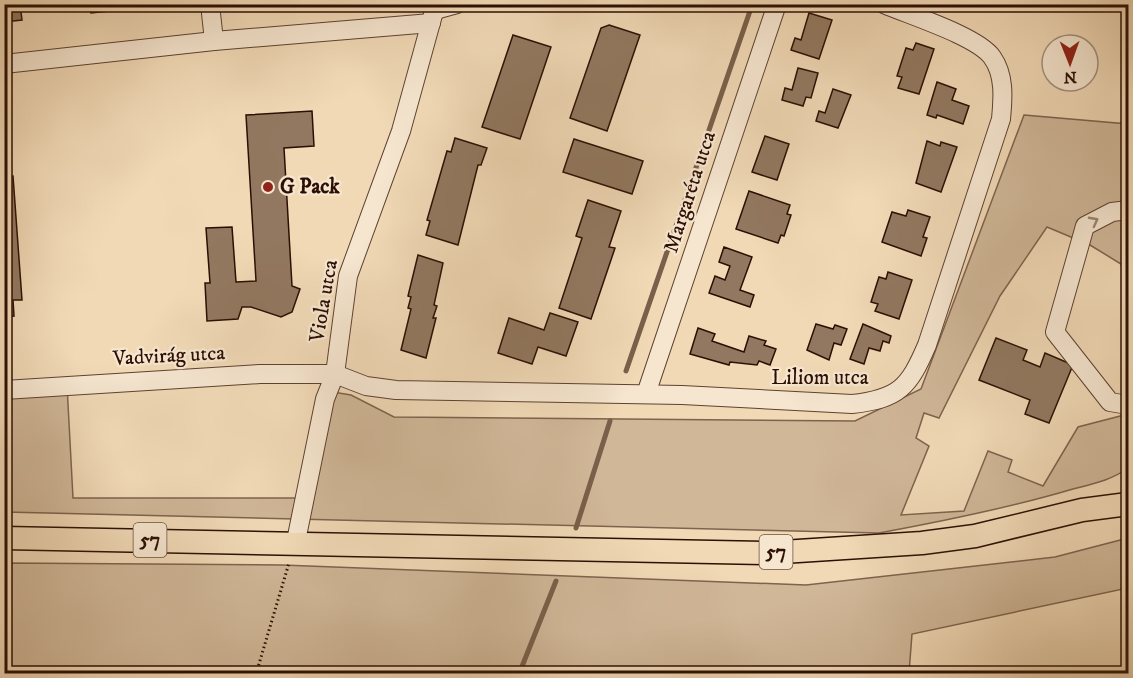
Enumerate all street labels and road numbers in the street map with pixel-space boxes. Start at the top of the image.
street label: Margaréta utca [658,128,722,256]
street label: Viola utca [304,258,344,345]
street label: Vadvirág utca [111,340,226,372]
street label: Liliom utca [771,365,869,391]
road number: 57 [134,523,166,557]
road number: 57 [760,535,792,569]

